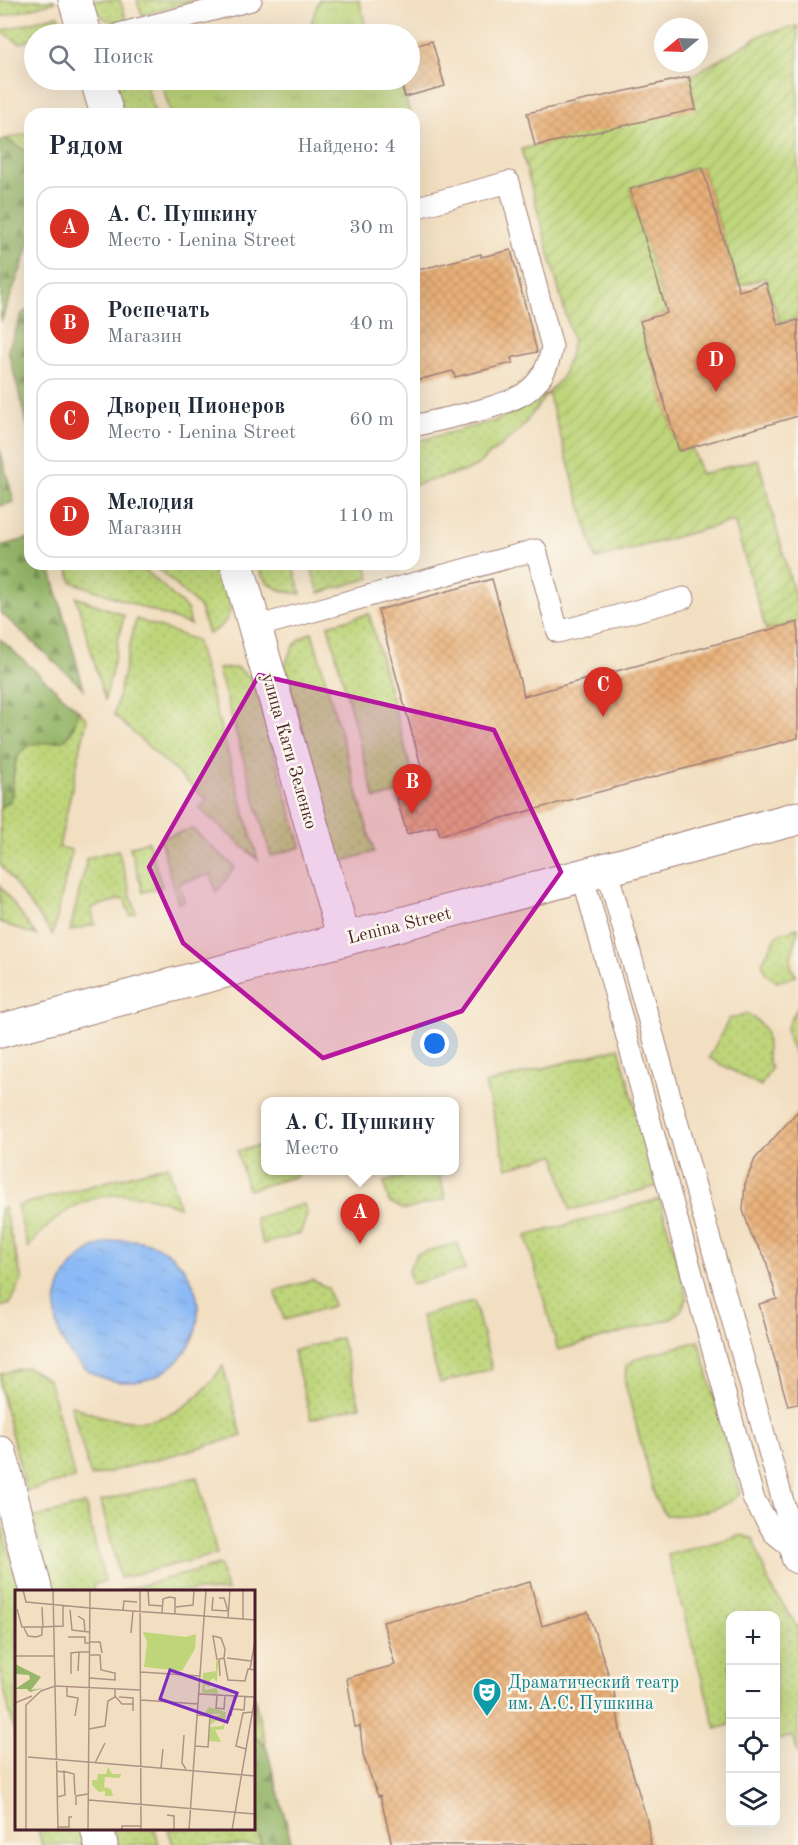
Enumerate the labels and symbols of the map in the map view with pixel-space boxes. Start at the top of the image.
north arrow [654,18,708,72]
pin: D [696,342,736,392]
pin: C [584,668,622,717]
street label: улица Кати Зеленко [258,671,320,831]
pin: B [392,764,432,814]
street label: Lenina Street [346,904,453,948]
your location [420,1029,449,1058]
pin: A [340,1194,380,1244]
inset map [15,1590,255,1830]
place label: Драматический театр им. А.С. Пушкина [508,1674,679,1713]
theatre icon: Драматический театр им. А.С. Пушкина [471,1676,503,1718]

